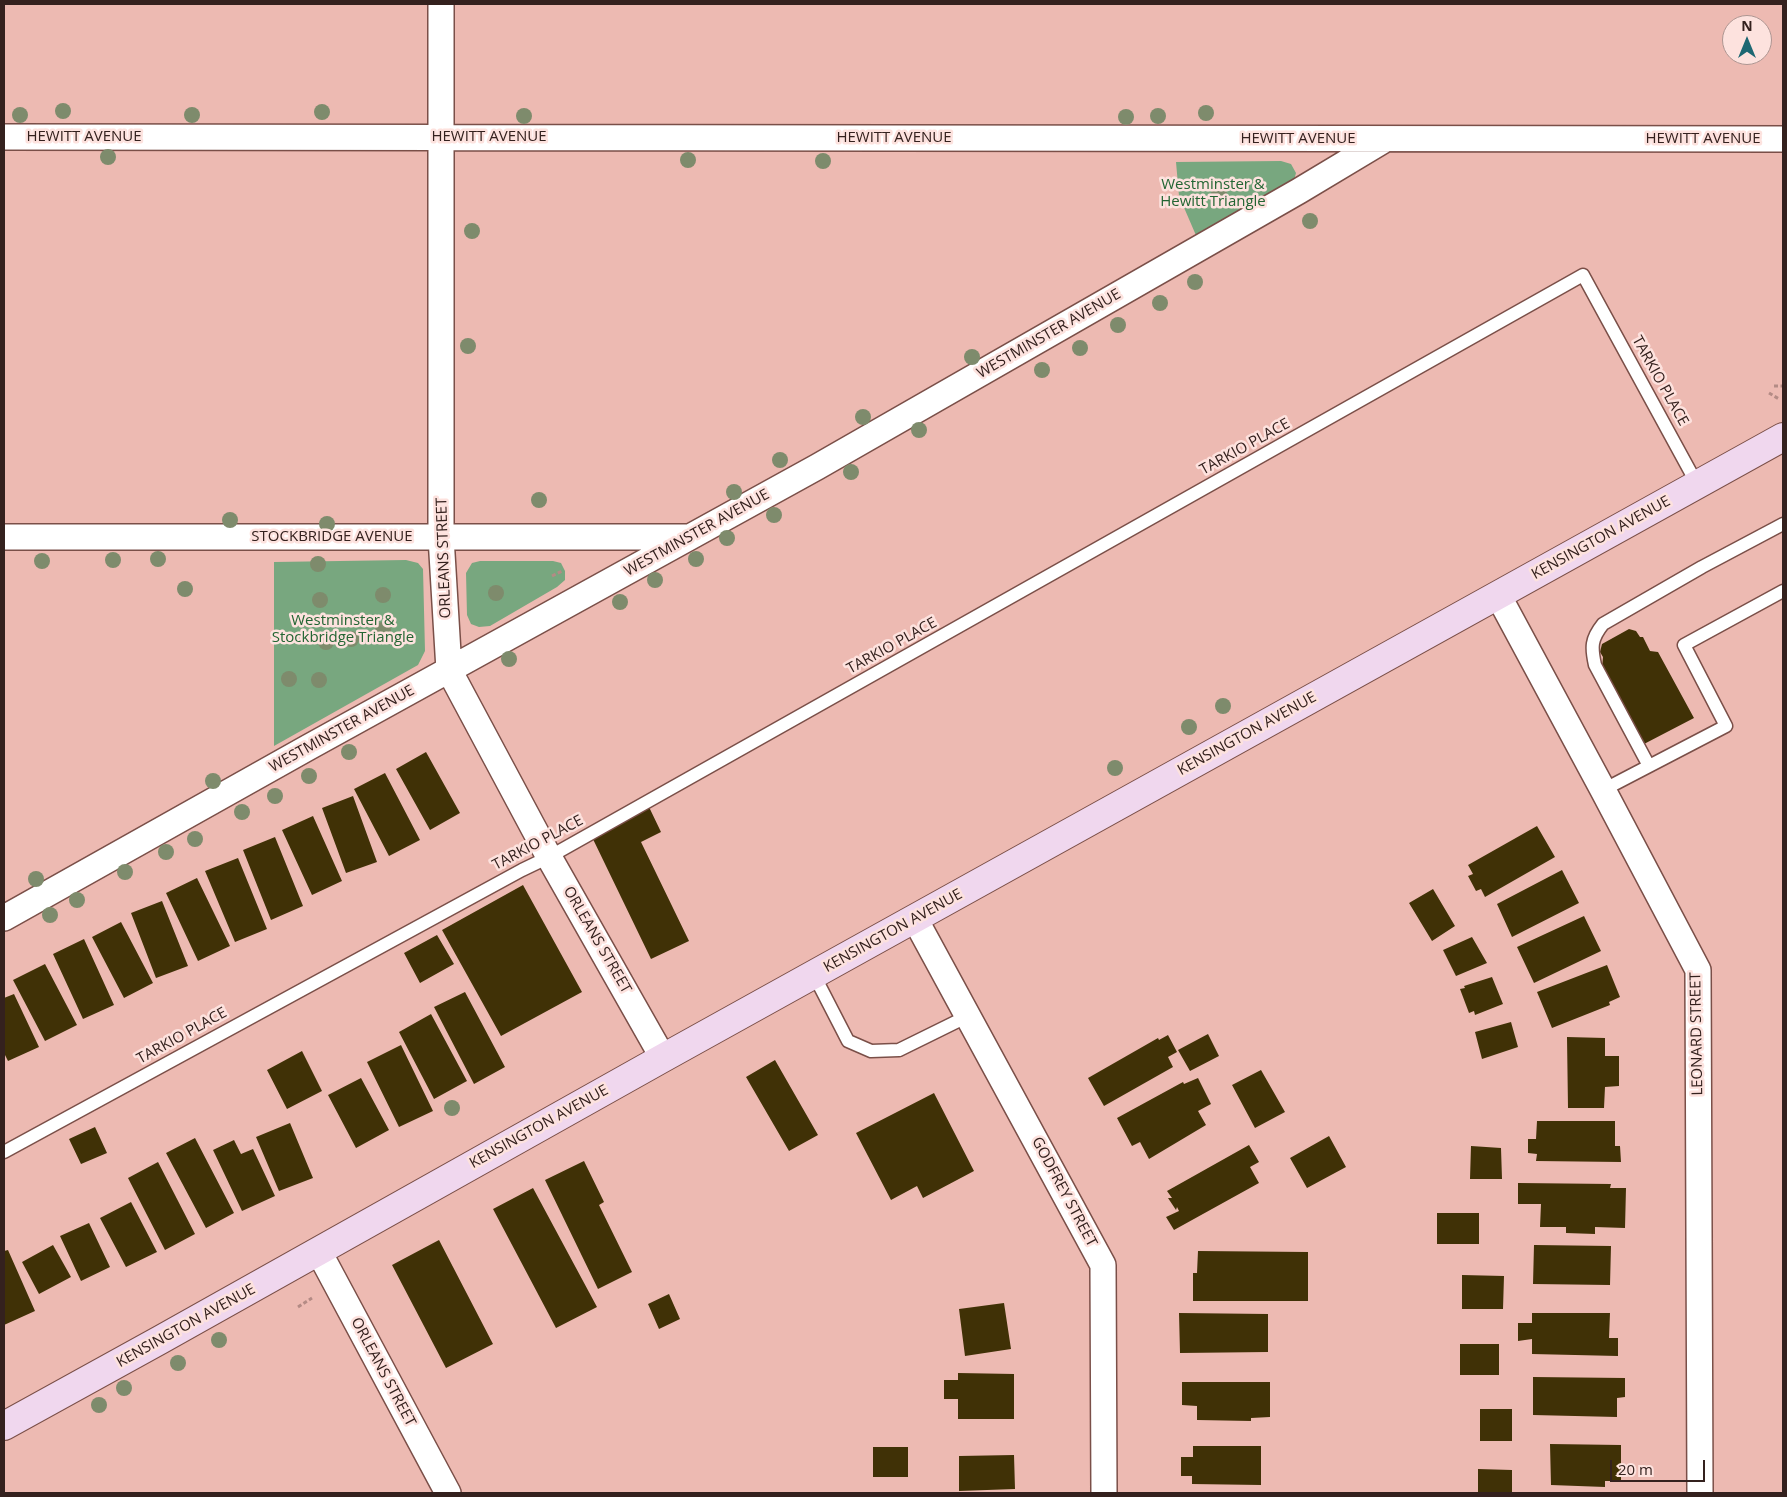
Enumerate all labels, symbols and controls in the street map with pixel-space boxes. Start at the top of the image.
north arrow [1722,15,1772,65]
text: N [1741,16,1753,35]
street label: HEWITT AVENUE [26,128,142,146]
street label: HEWITT AVENUE [431,128,547,146]
street label: HEWITT AVENUE [836,129,952,147]
street label: HEWITT AVENUE [1240,130,1356,148]
street label: HEWITT AVENUE [1645,130,1761,148]
park label: Westminster & Hewitt Triangle [1160,176,1266,211]
street label: WESTMINSTER AVENUE [974,285,1124,383]
street label: TARKIO PLACE [1628,333,1692,429]
street label: TARKIO PLACE [1197,415,1293,479]
street label: WESTMINSTER AVENUE [621,486,773,580]
street label: KENSINGTON AVENUE [1528,492,1674,584]
street label: ORLEANS STREET [433,497,455,619]
street label: STOCKBRIDGE AVENUE [251,528,413,546]
park label: Westminster & Stockbridge Triangle [272,612,414,647]
street label: TARKIO PLACE [844,614,940,678]
street label: WESTMINSTER AVENUE [266,682,418,776]
street label: KENSINGTON AVENUE [1174,688,1320,780]
street label: TARKIO PLACE [490,812,586,874]
street label: ORLEANS STREET [559,883,635,997]
street label: KENSINGTON AVENUE [820,885,966,977]
street label: LEONARD STREET [1687,972,1707,1096]
street label: TARKIO PLACE [134,1004,230,1068]
street label: KENSINGTON AVENUE [466,1081,612,1173]
street label: GODFREY STREET [1027,1134,1101,1250]
street label: KENSINGTON AVENUE [113,1280,259,1372]
street label: ORLEANS STREET [347,1315,419,1429]
scale bar [1612,1450,1707,1482]
text: 20 m [1618,1459,1653,1479]

